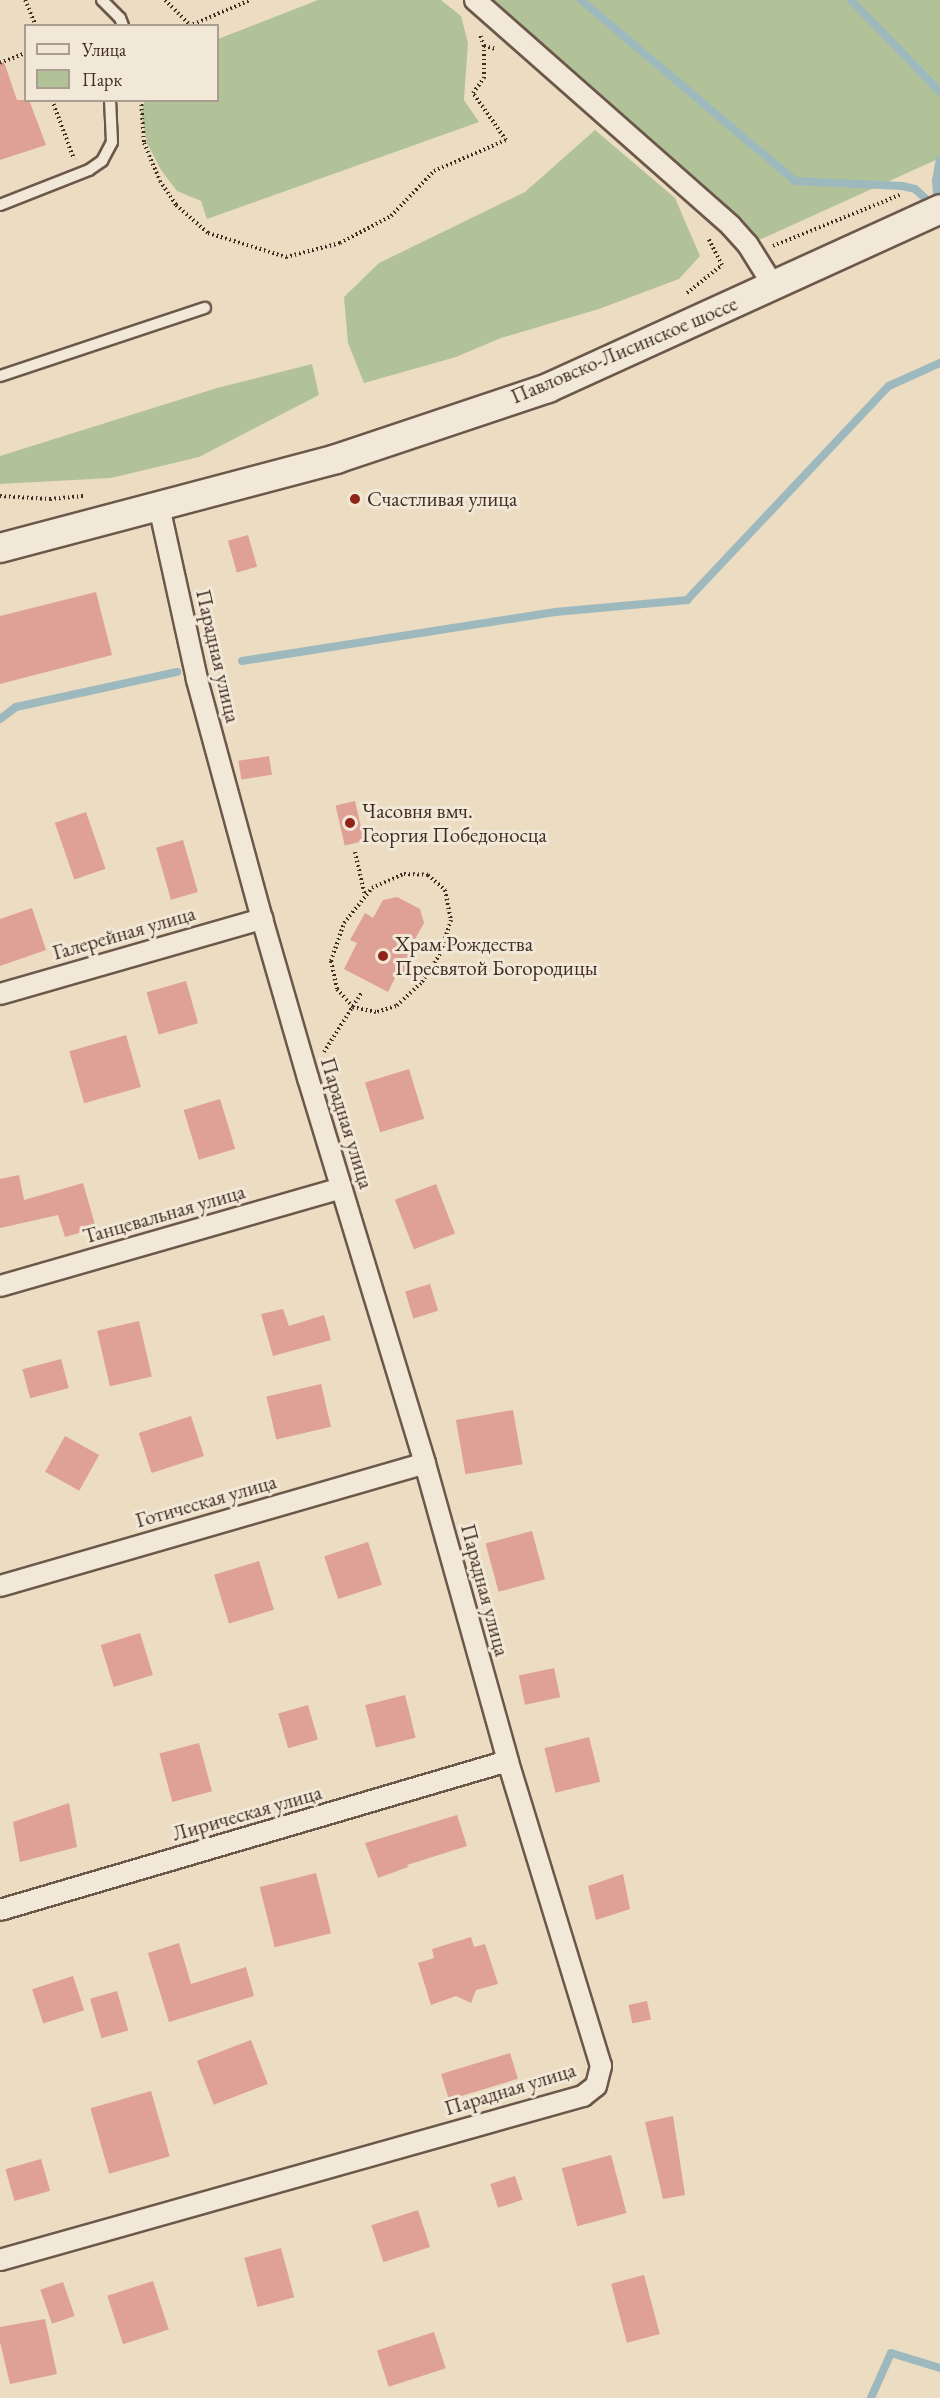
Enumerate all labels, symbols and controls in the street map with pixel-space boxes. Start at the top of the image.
legend [24,24,219,102]
text: Улица [82,38,126,61]
text: Парк [82,68,122,91]
street label: Павловско-Лисинское шоссе [507,291,741,409]
place label: Счастливая улица [367,486,517,512]
marker: Счастливая улица [348,492,362,506]
street label: Парадная улица [190,587,246,725]
place label: Часовня вмч. Георгия Победоносца [362,798,547,848]
marker: Часовня вмч. Георгия Победоносца [343,816,357,830]
street label: Галерейная улица [50,901,198,965]
place label: Храм Рождества Пресвятой Богородицы [395,931,598,981]
marker: Храм Рождества Пресвятой Богородицы [376,949,390,963]
street label: Парадная улица [315,1054,379,1192]
street label: Танцевальная улица [80,1179,248,1249]
street label: Готическая улица [133,1469,279,1533]
street label: Парадная улица [455,1521,515,1659]
street label: Лирическая улица [169,1780,325,1846]
street label: Парадная улица [441,2057,579,2121]

